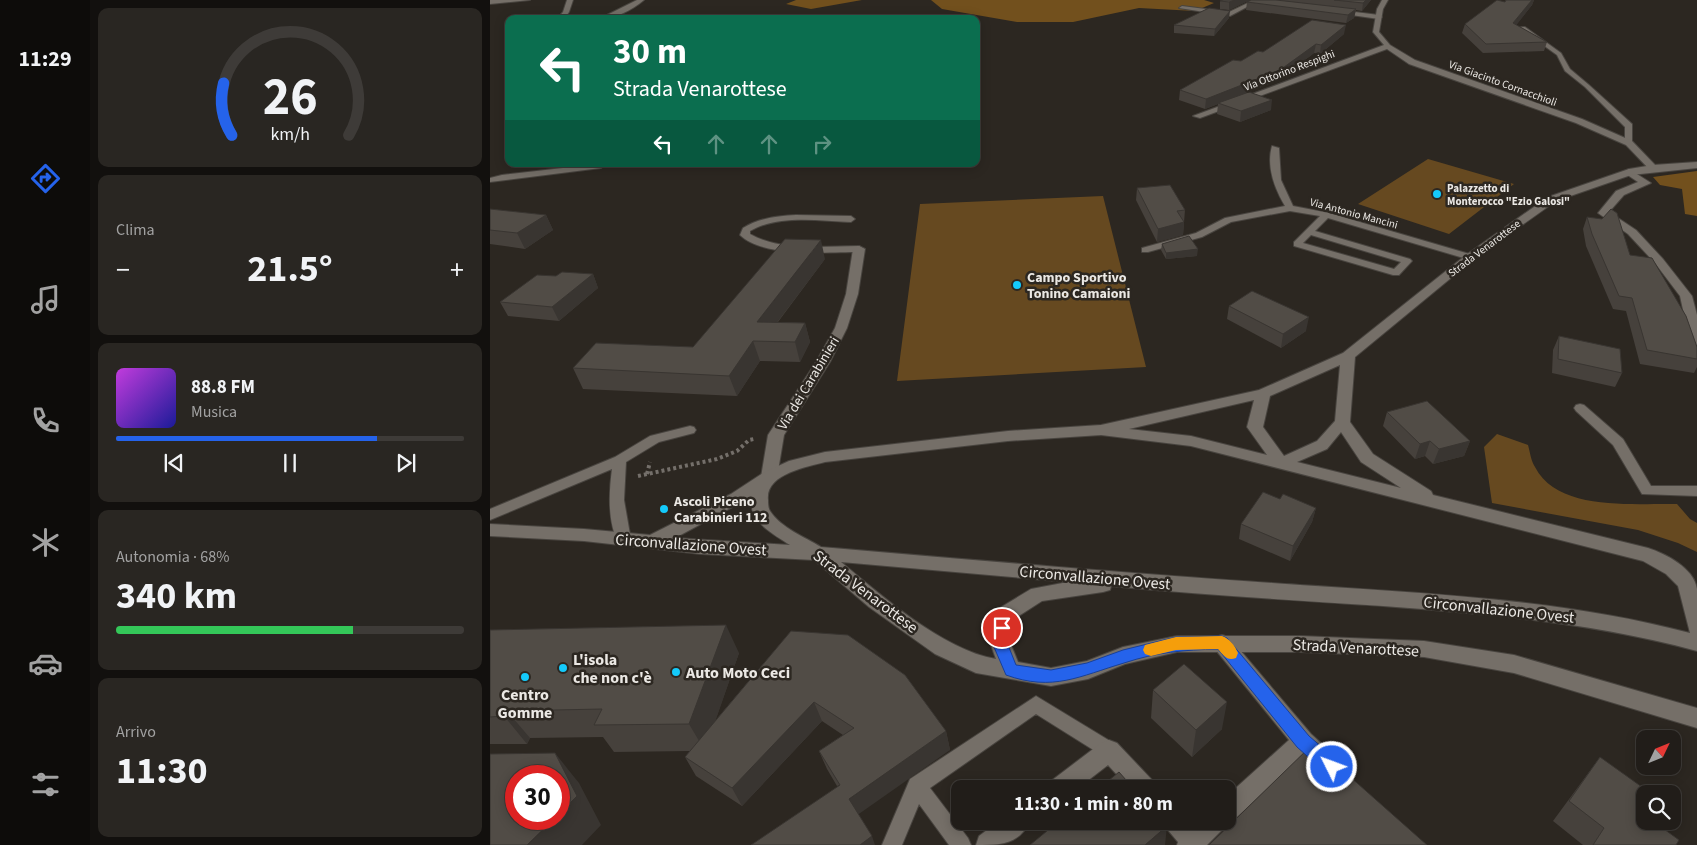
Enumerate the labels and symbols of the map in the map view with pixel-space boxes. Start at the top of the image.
street label: Via Ottorino Respighi [1241,46,1337,95]
street label: Via Giacinto Cornacchioli [1447,57,1559,110]
place label: Palazzetto di Monterocco "Ezio Galosi" [1447,181,1570,209]
marker: Palazzetto di Monterocco "Ezio Galosi" [1431,188,1443,200]
street label: Via Antonio Mancini [1308,195,1400,232]
street label: Strada Venarottese [1445,216,1524,281]
place label: Campo Sportivo Tonino Camaioni [1027,268,1130,304]
marker: Campo Sportivo Tonino Camaioni [1011,279,1023,291]
street label: Via dei Carabinieri [773,333,845,434]
place label: Ascoli Piceno Carabinieri 112 [673,492,768,528]
marker: Ascoli Piceno Carabinieri 112 [658,503,670,515]
street label: Circonvallazione Ovest [615,529,768,561]
street label: Strada Venarottese [808,545,923,639]
street label: Circonvallazione Ovest [1019,560,1172,596]
street label: Circonvallazione Ovest [1422,591,1576,629]
pin [981,607,1023,649]
street label: Strada Venarottese [1292,634,1420,662]
place label: L'isola che non c'è [573,649,652,689]
marker: L'isola che non c'è [557,662,569,674]
place label: Auto Moto Ceci [685,662,790,684]
marker: Auto Moto Ceci [670,666,682,678]
marker: Centro Gomme [519,671,531,683]
place label: Centro Gomme [498,684,552,724]
north arrow [1636,730,1681,775]
position arrow [1305,740,1357,792]
speed limit sign: 30 [505,765,570,830]

